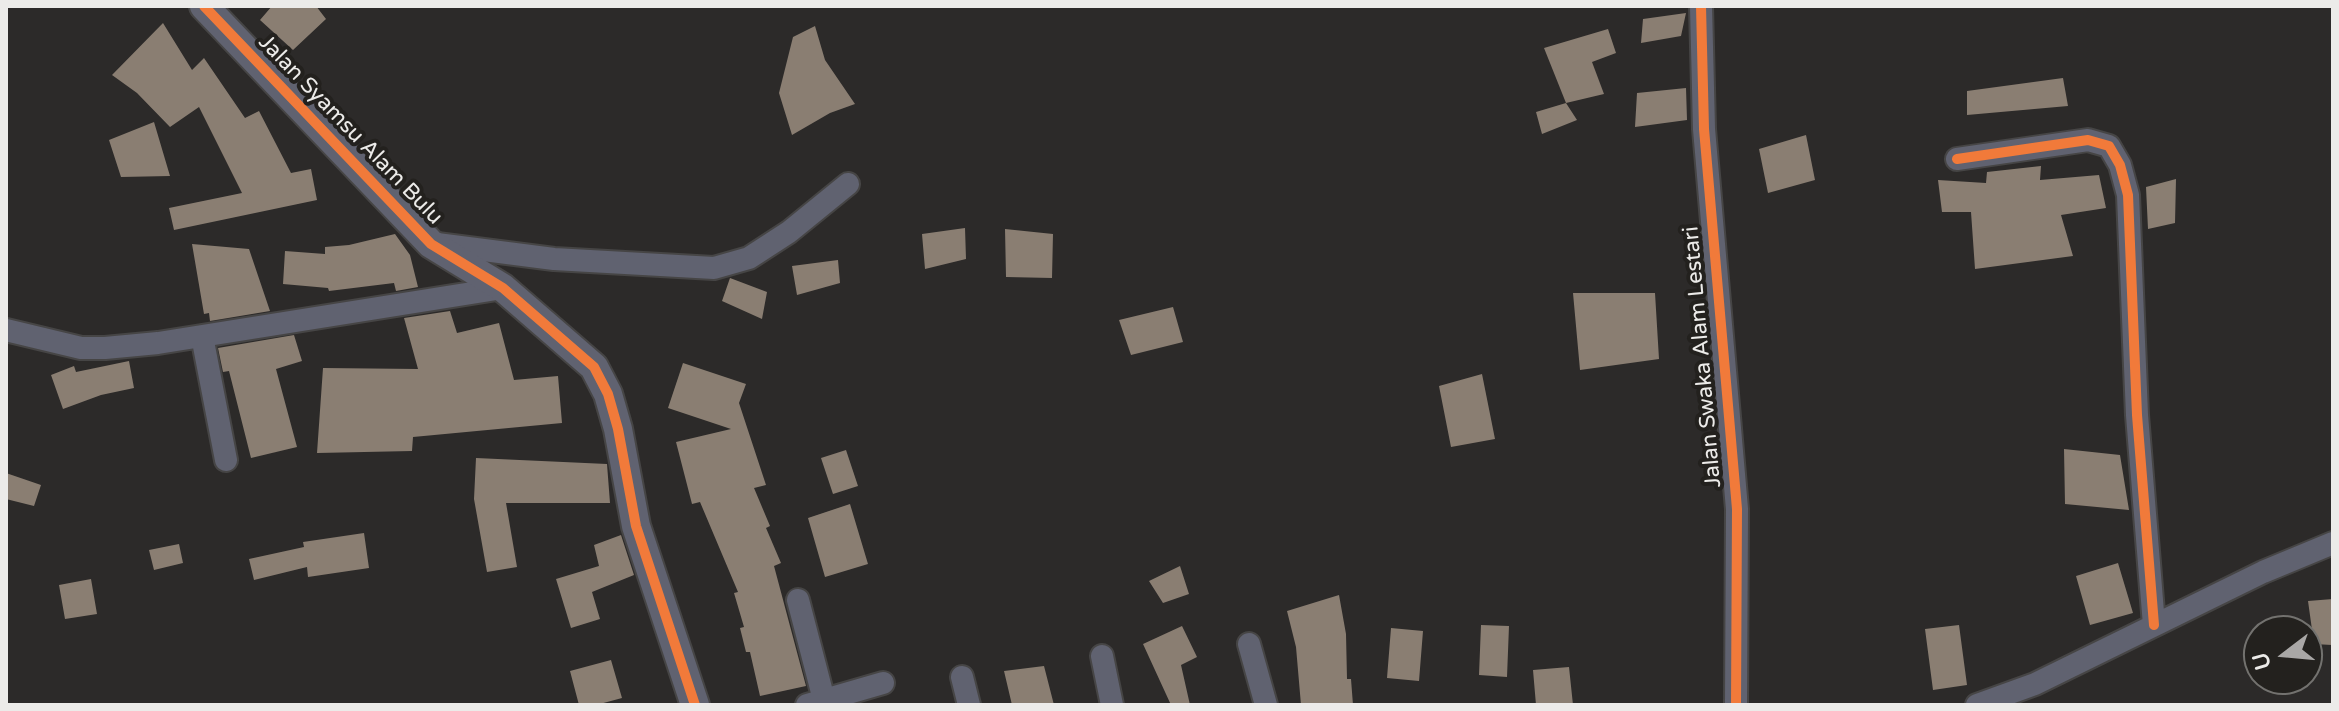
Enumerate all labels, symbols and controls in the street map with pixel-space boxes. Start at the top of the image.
street label: Jalan Syamsu Alam Bulu [252,30,448,230]
street label: Jalan Swaka Alam Lestari [1678,225,1728,489]
north arrow [2243,615,2323,695]
text: U [2247,649,2277,673]

